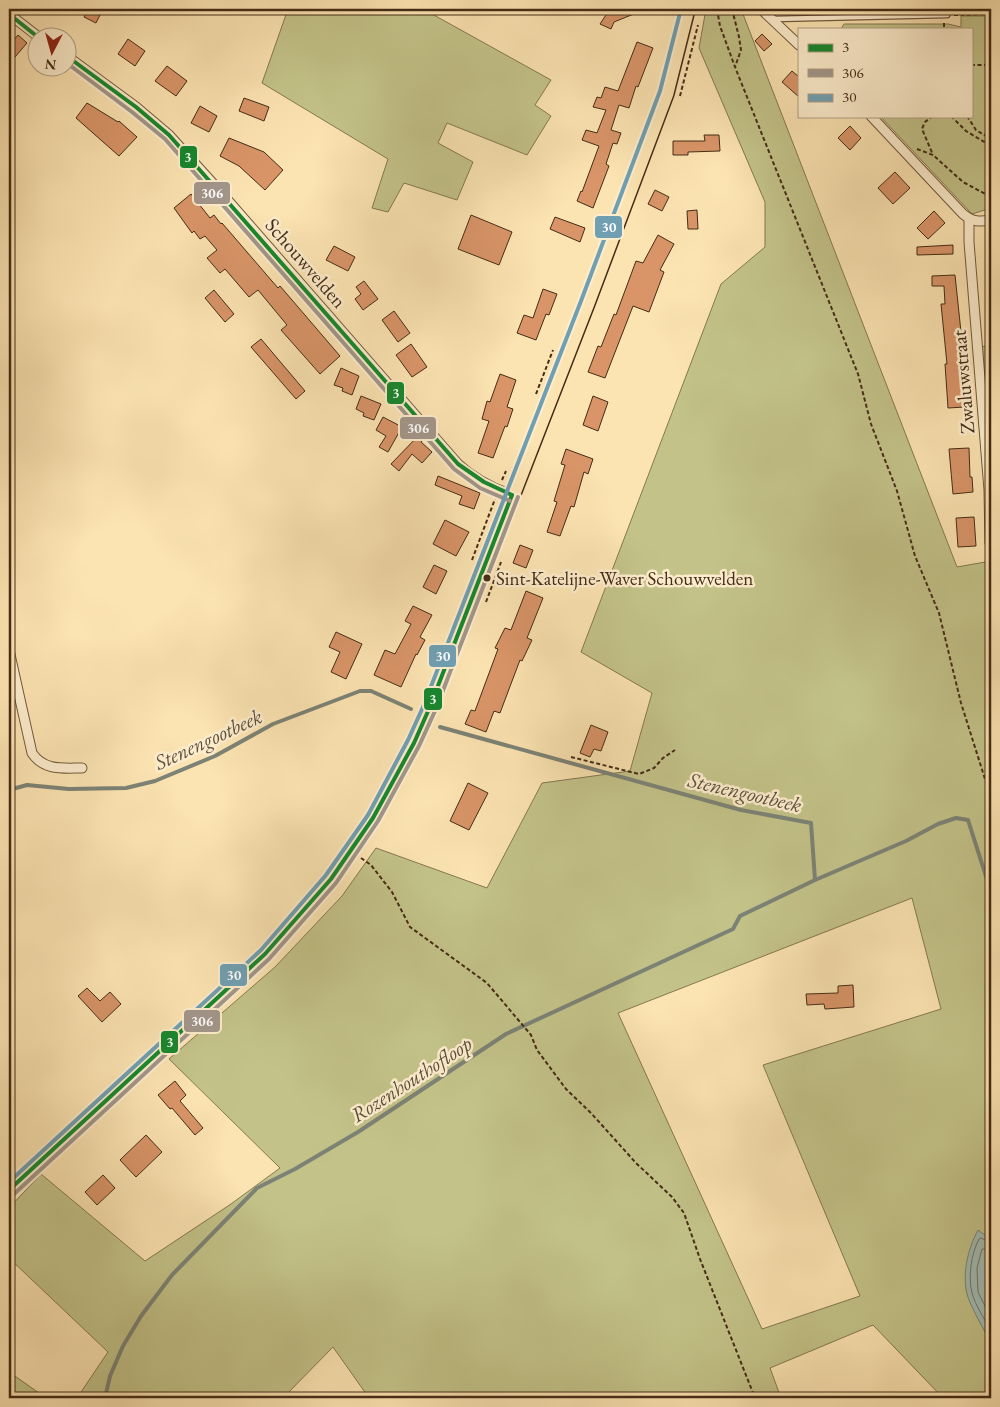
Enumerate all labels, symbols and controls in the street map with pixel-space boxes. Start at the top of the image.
north arrow [28,28,78,78]
legend [798,28,972,118]
text: 3 [842,37,849,56]
text: N [43,55,57,74]
text: 306 [842,63,864,82]
text: 30 [842,87,856,106]
line badge: 3 [179,145,198,169]
text: 3 [184,148,192,166]
line badge: 306 [193,181,231,205]
text: 306 [201,184,224,202]
street label: Schouwvelden [260,212,353,314]
line badge: 30 [594,215,623,239]
text: 30 [602,218,617,236]
street label: Zwaluwstraat [945,328,980,435]
line badge: 3 [386,381,405,405]
text: 3 [392,384,400,402]
line badge: 306 [399,416,437,440]
text: 306 [407,419,430,437]
place label: Sint-Katelijne-Waver Schouwvelden [496,566,753,591]
marker: Sint-Katelijne-Waver Schouwvelden [482,573,492,583]
line badge: 30 [428,644,457,668]
text: 30 [436,647,451,665]
line badge: 3 [423,687,443,711]
text: 3 [429,690,437,708]
water label: Stenengootbeek [149,702,266,776]
water label: Stenengootbeek [685,766,805,818]
line badge: 30 [219,963,248,987]
text: 30 [227,966,242,984]
line badge: 306 [183,1009,221,1033]
text: 306 [191,1012,214,1030]
water label: Rozenhouthofloop [345,1029,477,1128]
line badge: 3 [160,1030,179,1054]
text: 3 [166,1033,174,1051]

